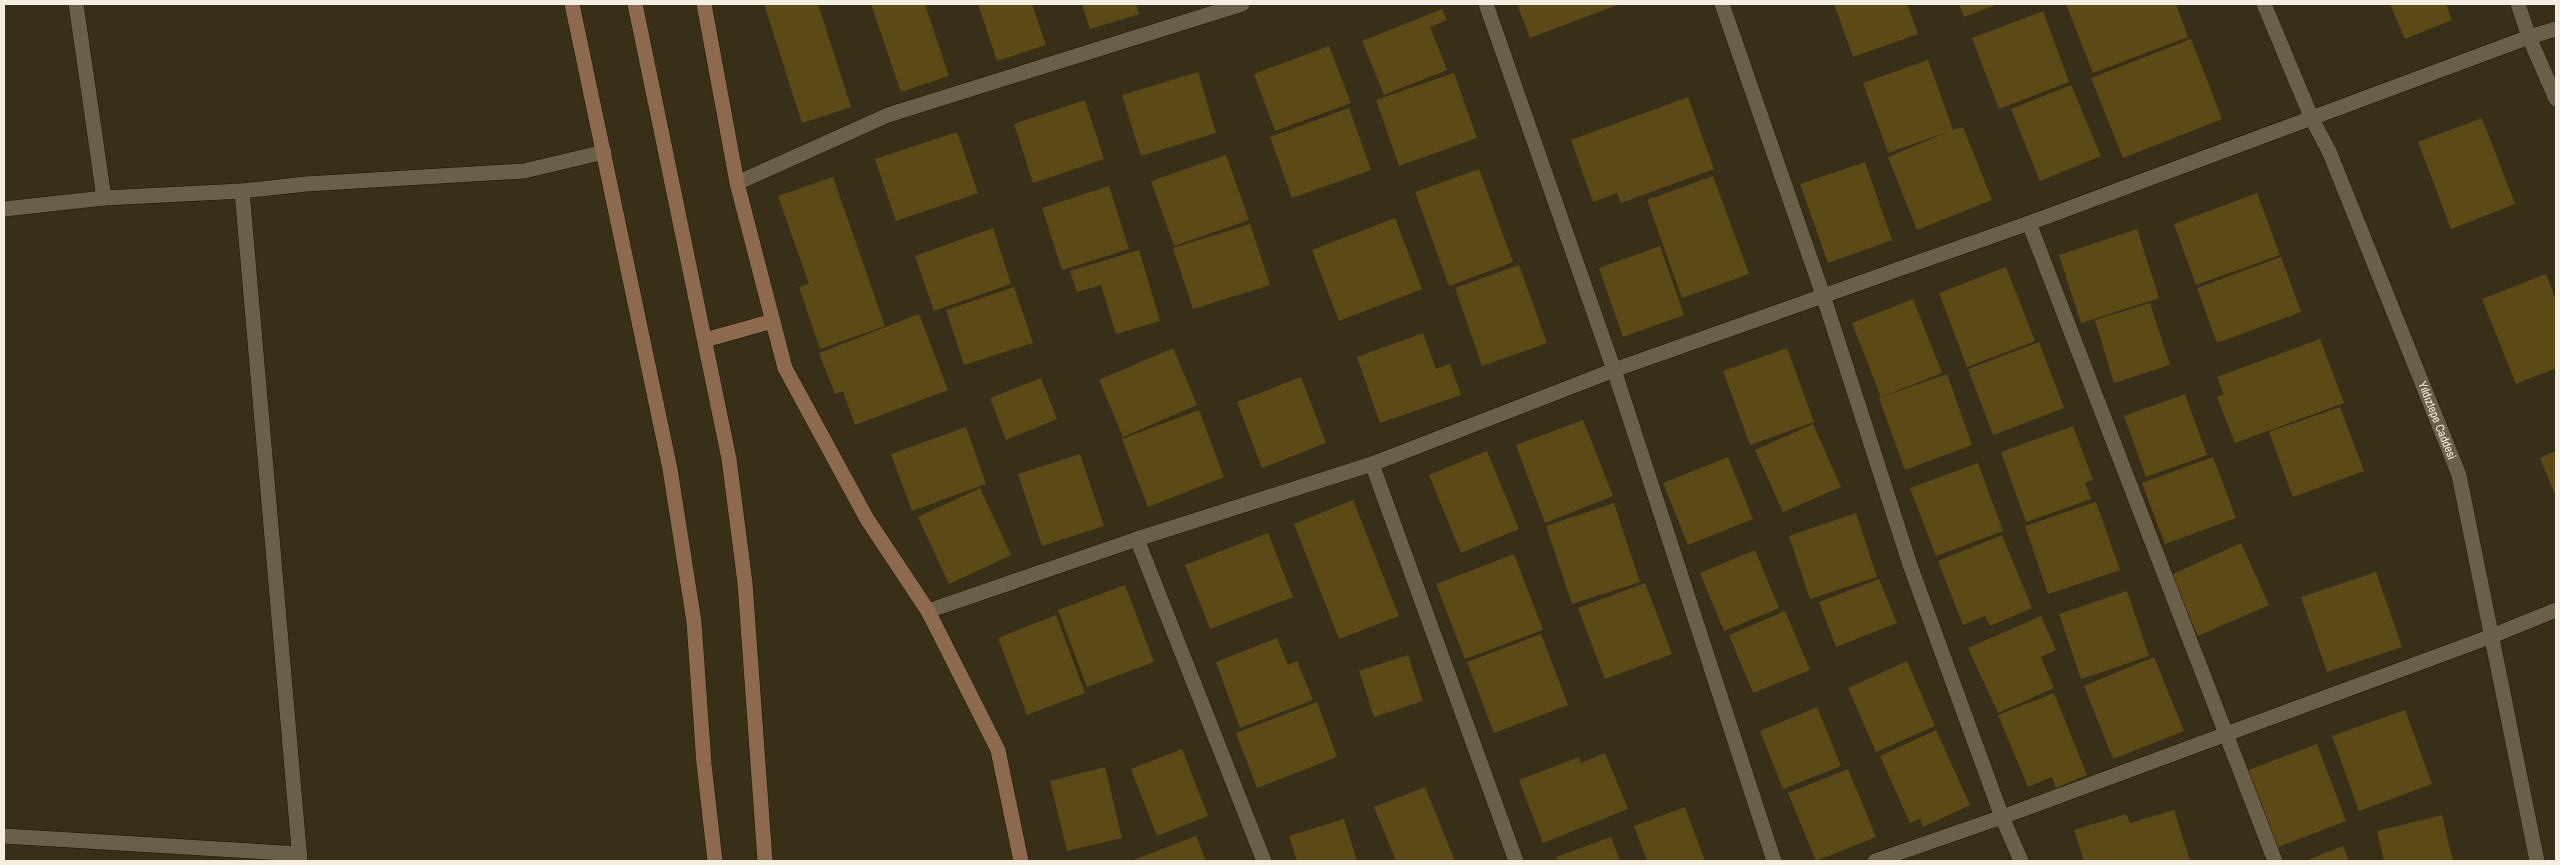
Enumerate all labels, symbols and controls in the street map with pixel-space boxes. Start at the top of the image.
street label: Yıldıztepe Caddesi [2414,379,2460,462]

